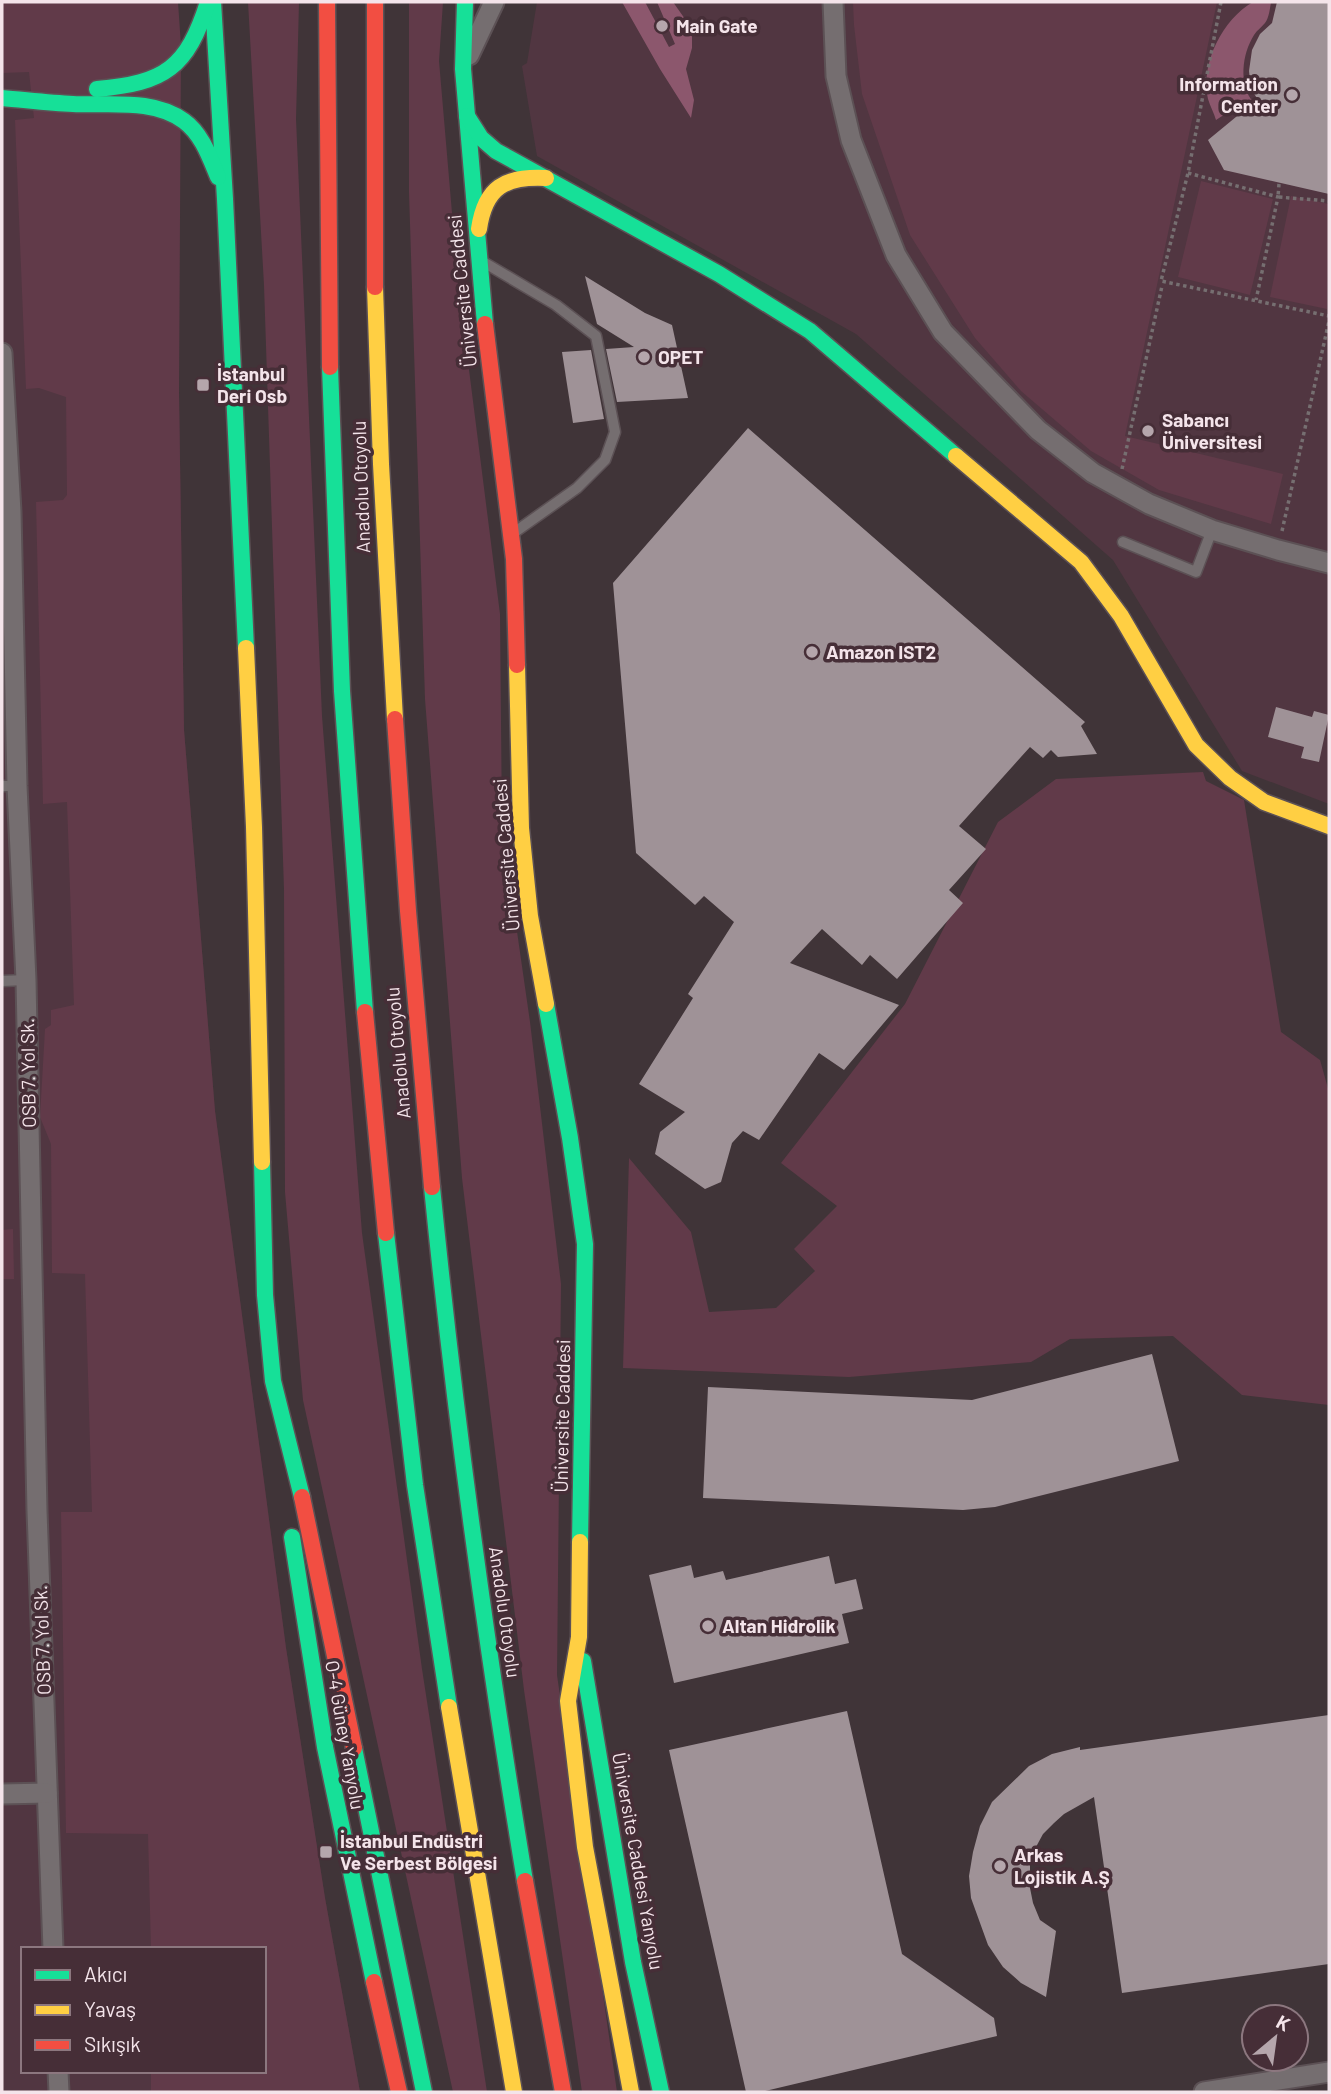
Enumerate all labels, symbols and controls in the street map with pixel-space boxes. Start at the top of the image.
place label: Main Gate [676,14,758,37]
marker: Main Gate [654,18,670,34]
place label: Information Center [1179,72,1279,117]
marker: Information Center [1284,87,1300,103]
street label: Üniversite Caddesi [442,214,481,369]
place label: OPET [658,345,703,368]
marker: OPET [636,349,652,365]
place label: İstanbul Deri Osb [217,362,287,407]
marker: İstanbul Deri Osb [195,377,211,393]
place label: Sabancı Üniversitesi [1162,408,1262,453]
street label: Anadolu Otoyolu [347,420,374,554]
marker: Sabancı Üniversitesi [1140,423,1156,439]
place label: Amazon IST2 [826,640,936,663]
marker: Amazon IST2 [804,644,820,660]
street label: Üniversite Caddesi [487,778,524,932]
street label: Anadolu Otoyolu [380,986,415,1120]
street label: OSB 7. Yol Sk. [15,1018,40,1128]
street label: Üniversite Caddesi [549,1339,574,1493]
street label: Anadolu Otoyolu [485,1545,526,1679]
street label: OSB 7. Yol Sk. [28,1585,55,1695]
place label: Altan Hidrolik [722,1614,836,1637]
marker: Altan Hidrolik [700,1618,716,1634]
street label: O-4 Güney Yanyolu [321,1659,370,1811]
street label: Üniversite Caddesi Yanyolu [608,1750,669,1971]
place label: İstanbul Endüstri Ve Serbest Bölgesi [340,1829,497,1874]
place label: Arkas Lojistik A.Ş [1014,1843,1110,1888]
marker: İstanbul Endüstri Ve Serbest Bölgesi [318,1844,334,1860]
marker: Arkas Lojistik A.Ş [992,1858,1008,1874]
legend [21,1947,266,2073]
text: Akıcı [84,1961,127,1986]
text: Yavaş [84,1996,136,2021]
north arrow [1240,2003,1310,2073]
text: K [1273,2010,1294,2036]
text: Sıkışık [84,2031,141,2056]

